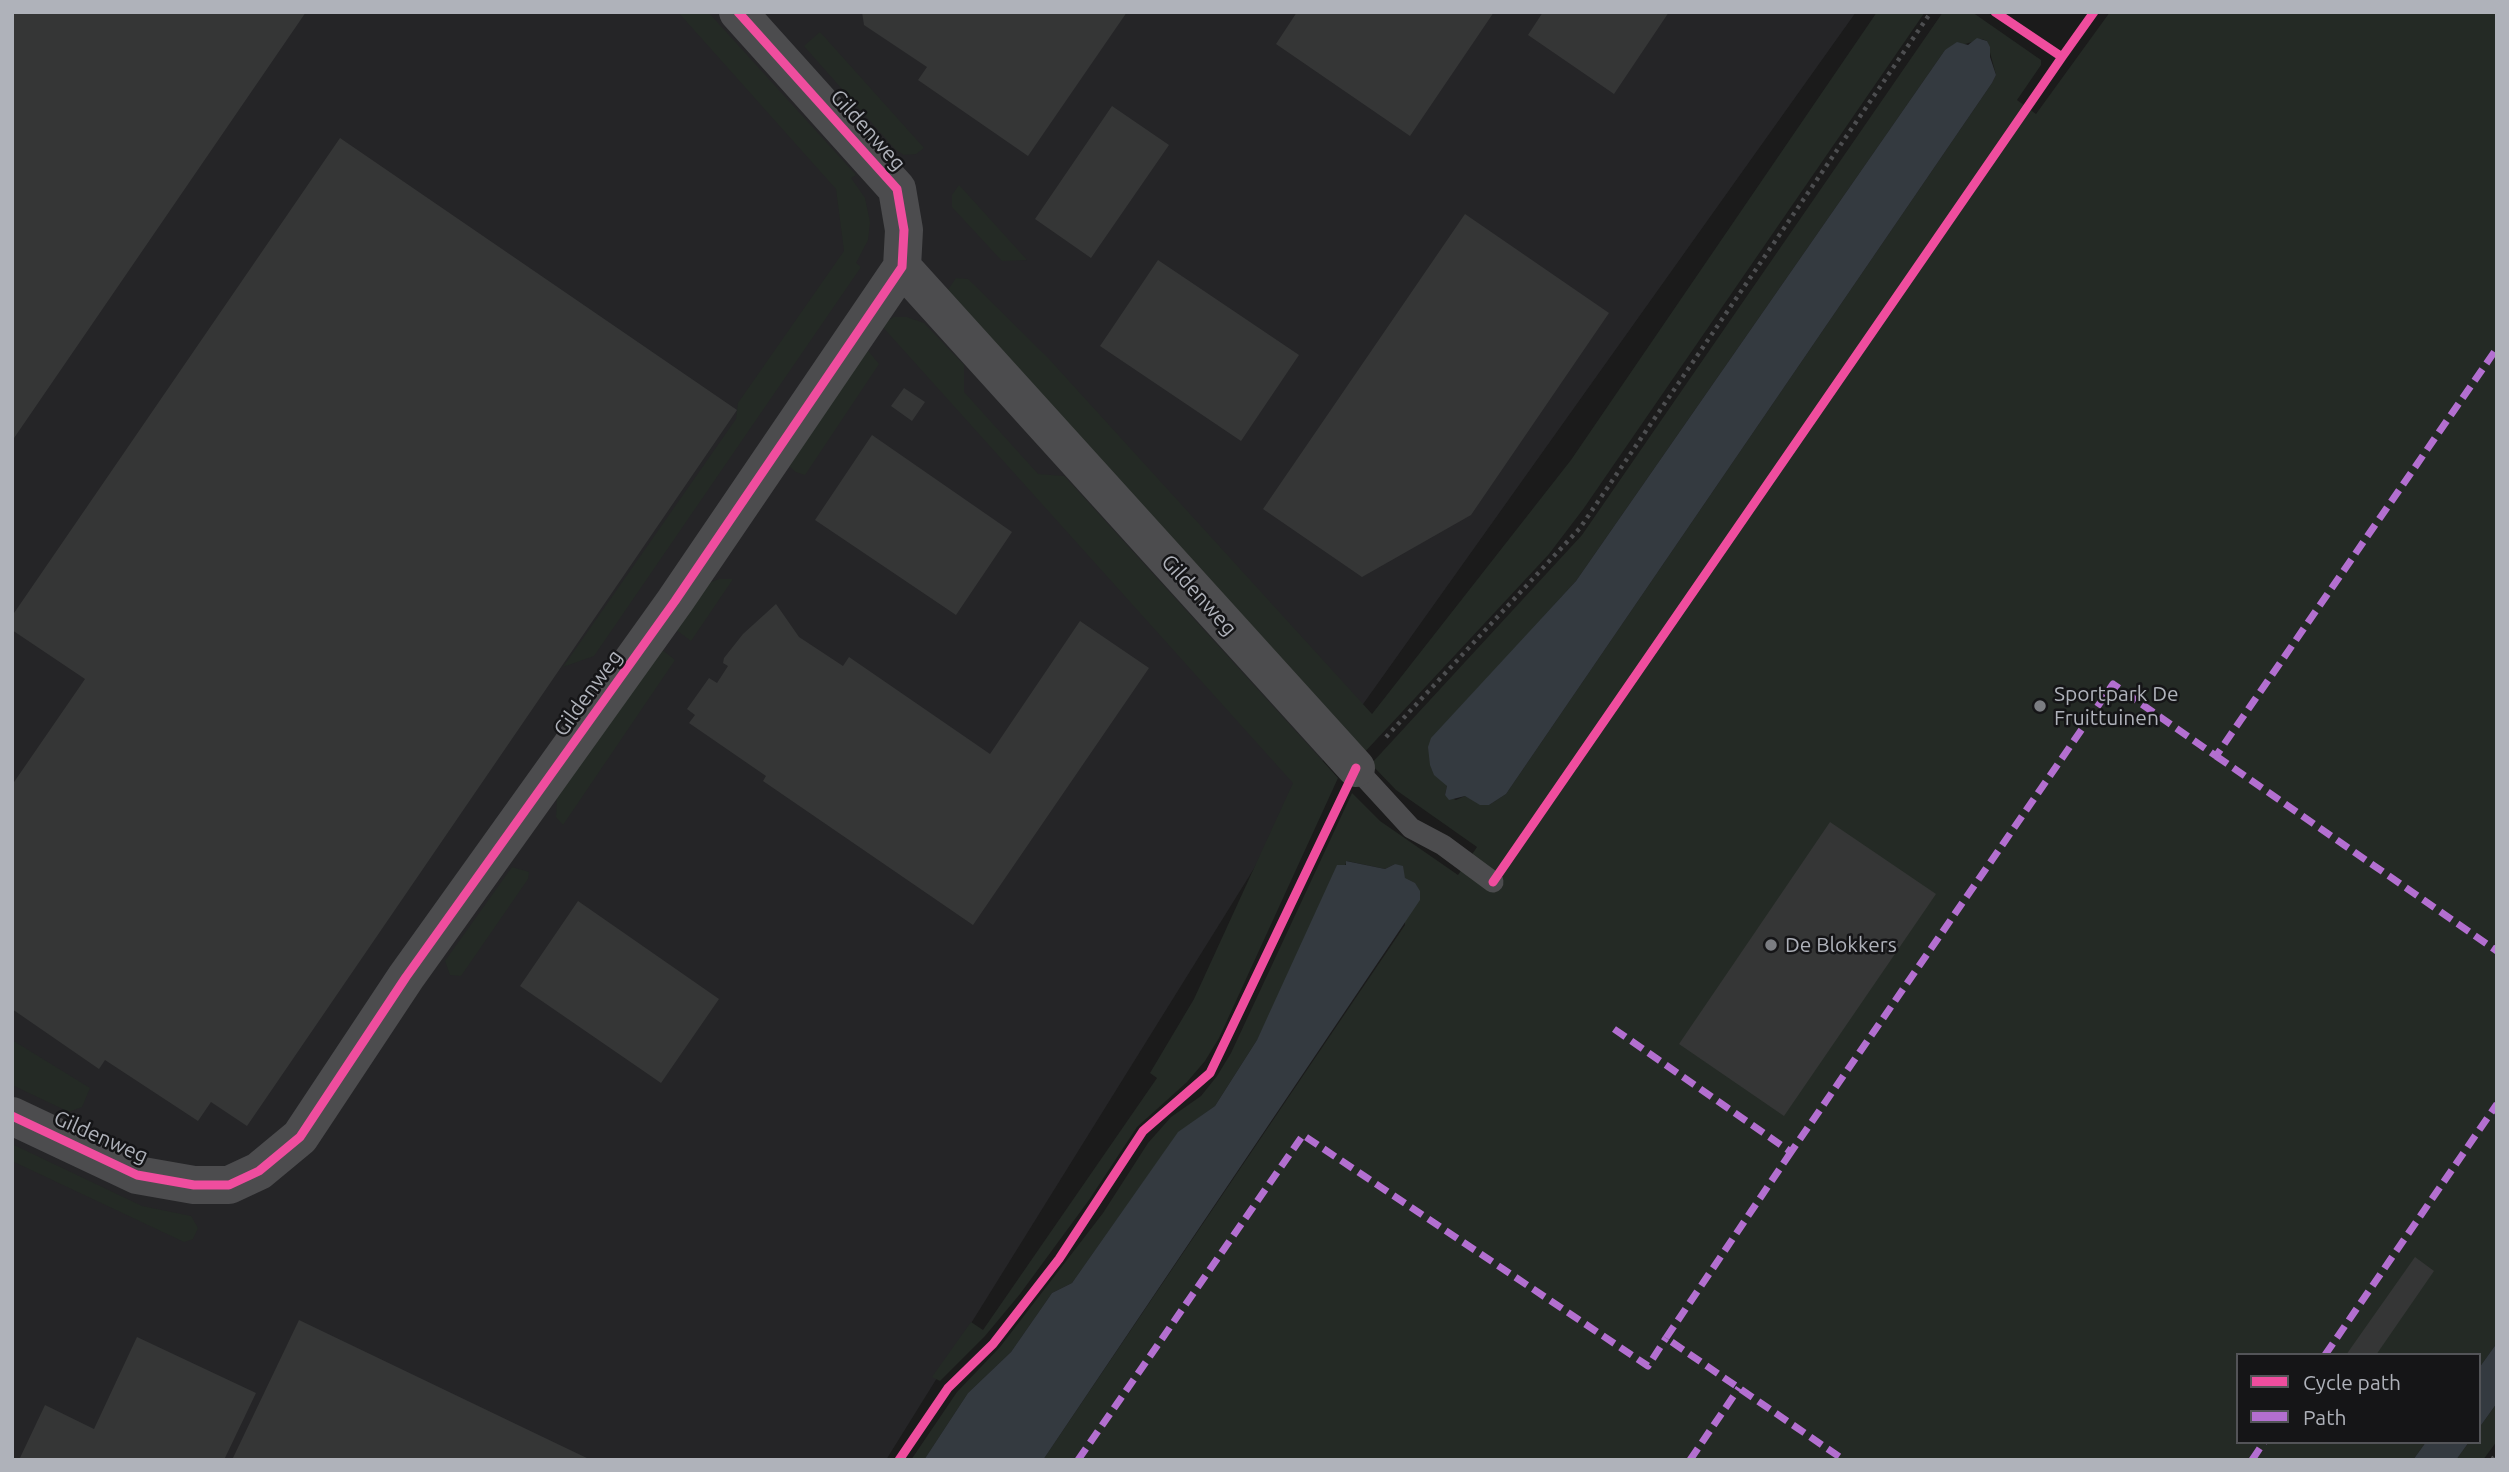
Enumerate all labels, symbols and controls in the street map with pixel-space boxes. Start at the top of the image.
street label: Gildenweg [825,84,911,176]
street label: Gildenweg [1156,549,1242,641]
street label: Gildenweg [548,645,628,741]
place label: Sportpark De Fruittuinen [2054,681,2179,731]
marker: Sportpark De Fruittuinen [2032,698,2048,714]
place label: De Blokkers [1785,932,1897,958]
marker: De Blokkers [1763,937,1779,953]
street label: Gildenweg [50,1105,152,1169]
legend [2236,1353,2481,1444]
text: Cycle path [2303,1370,2401,1394]
text: Path [2303,1405,2346,1429]

